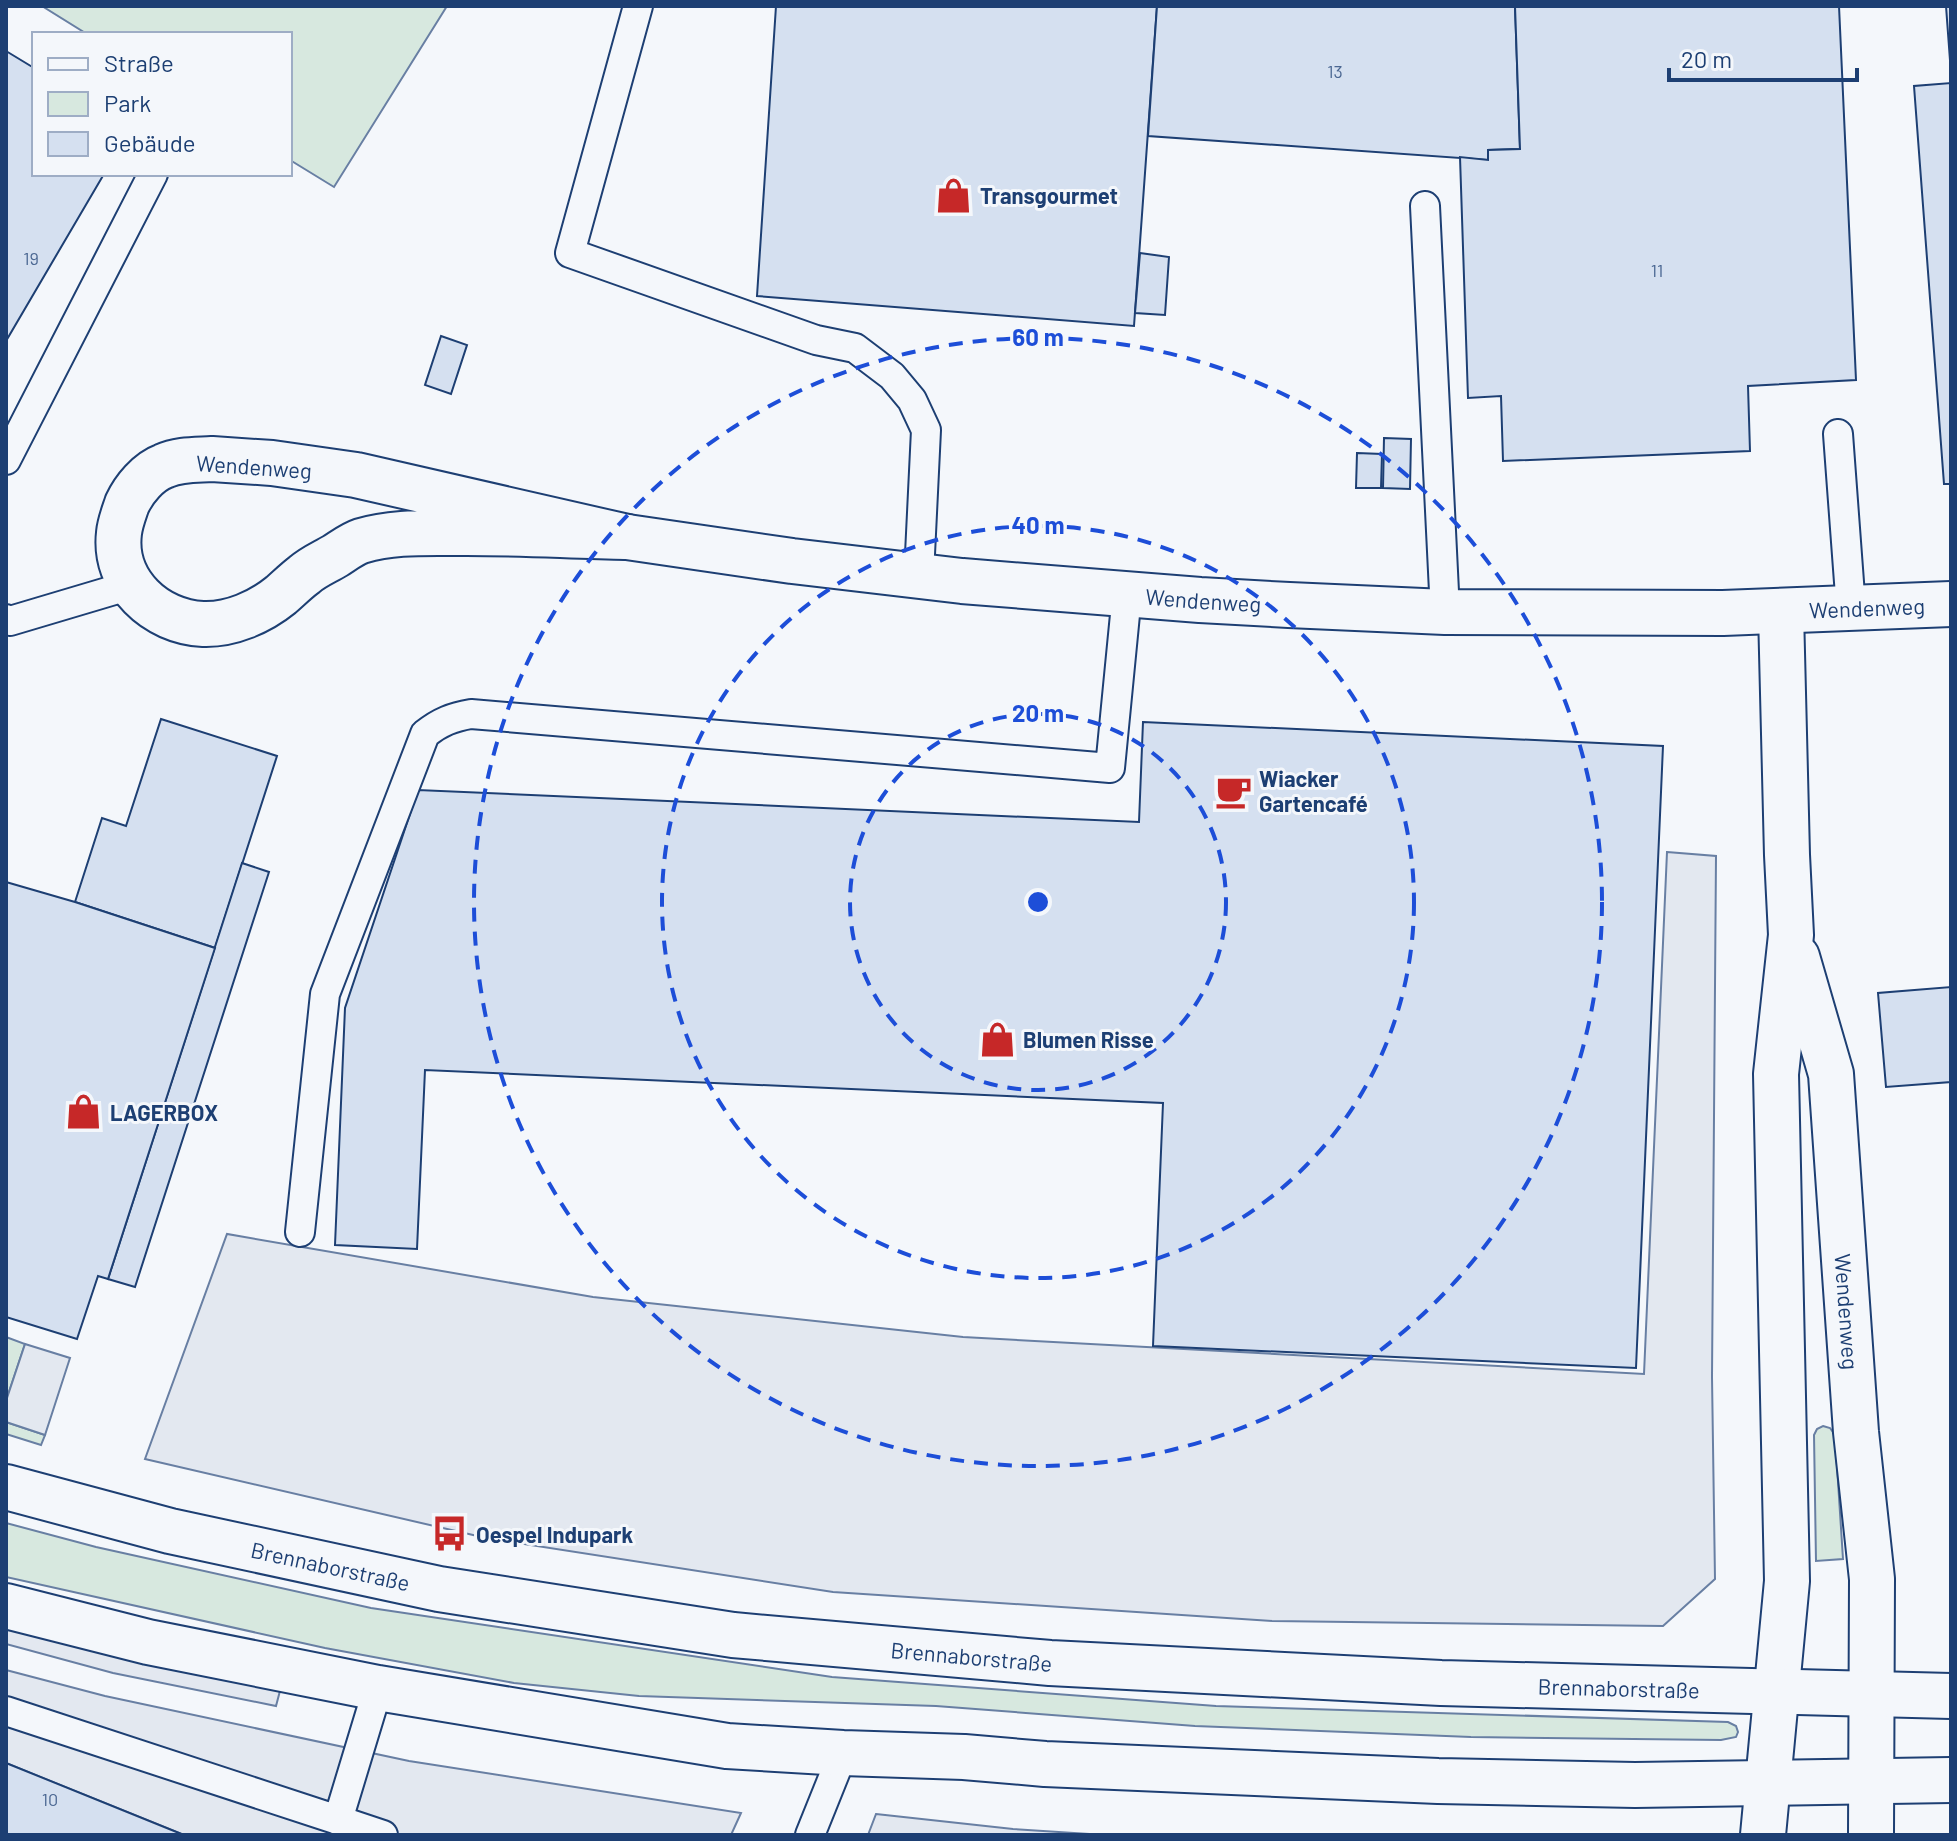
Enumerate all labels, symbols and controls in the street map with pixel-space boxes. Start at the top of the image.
legend [32,32,292,176]
scale bar [1669,32,1857,82]
text: 20 m [1681,44,1732,73]
text: Straße [104,48,174,77]
house number: 13 [1327,60,1343,82]
text: Park [104,88,151,117]
text: Gebäude [104,128,196,157]
shop icon: Transgourmet [935,176,973,214]
place label: Transgourmet [980,182,1118,208]
house number: 19 [23,247,39,269]
house number: 11 [1651,259,1663,281]
text: 60 m [1012,322,1064,351]
street label: Wendenweg [195,449,313,483]
text: 40 m [1011,510,1065,539]
street label: Wendenweg [1144,583,1262,616]
street label: Wendenweg [1808,592,1925,623]
text: 20 m [1012,698,1064,727]
place label: Wiacker Gartencafé [1259,765,1368,816]
cafe icon: Wiacker Gartencafé [1214,772,1252,810]
centre of rings [1024,888,1052,916]
shop icon: Blumen Risse [978,1020,1016,1058]
place label: Blumen Risse [1023,1026,1154,1052]
shop icon: LAGERBOX [65,1093,103,1131]
place label: LAGERBOX [110,1099,218,1125]
street label: Wendenweg [1831,1253,1865,1370]
bus stop icon: Oespel Indupark [431,1515,469,1553]
place label: Oespel Indupark [476,1521,633,1547]
street label: Brennaborstraße [249,1536,412,1595]
street label: Brennaborstraße [890,1636,1053,1676]
street label: Brennaborstraße [1537,1672,1700,1703]
house number: 10 [42,1788,58,1810]

